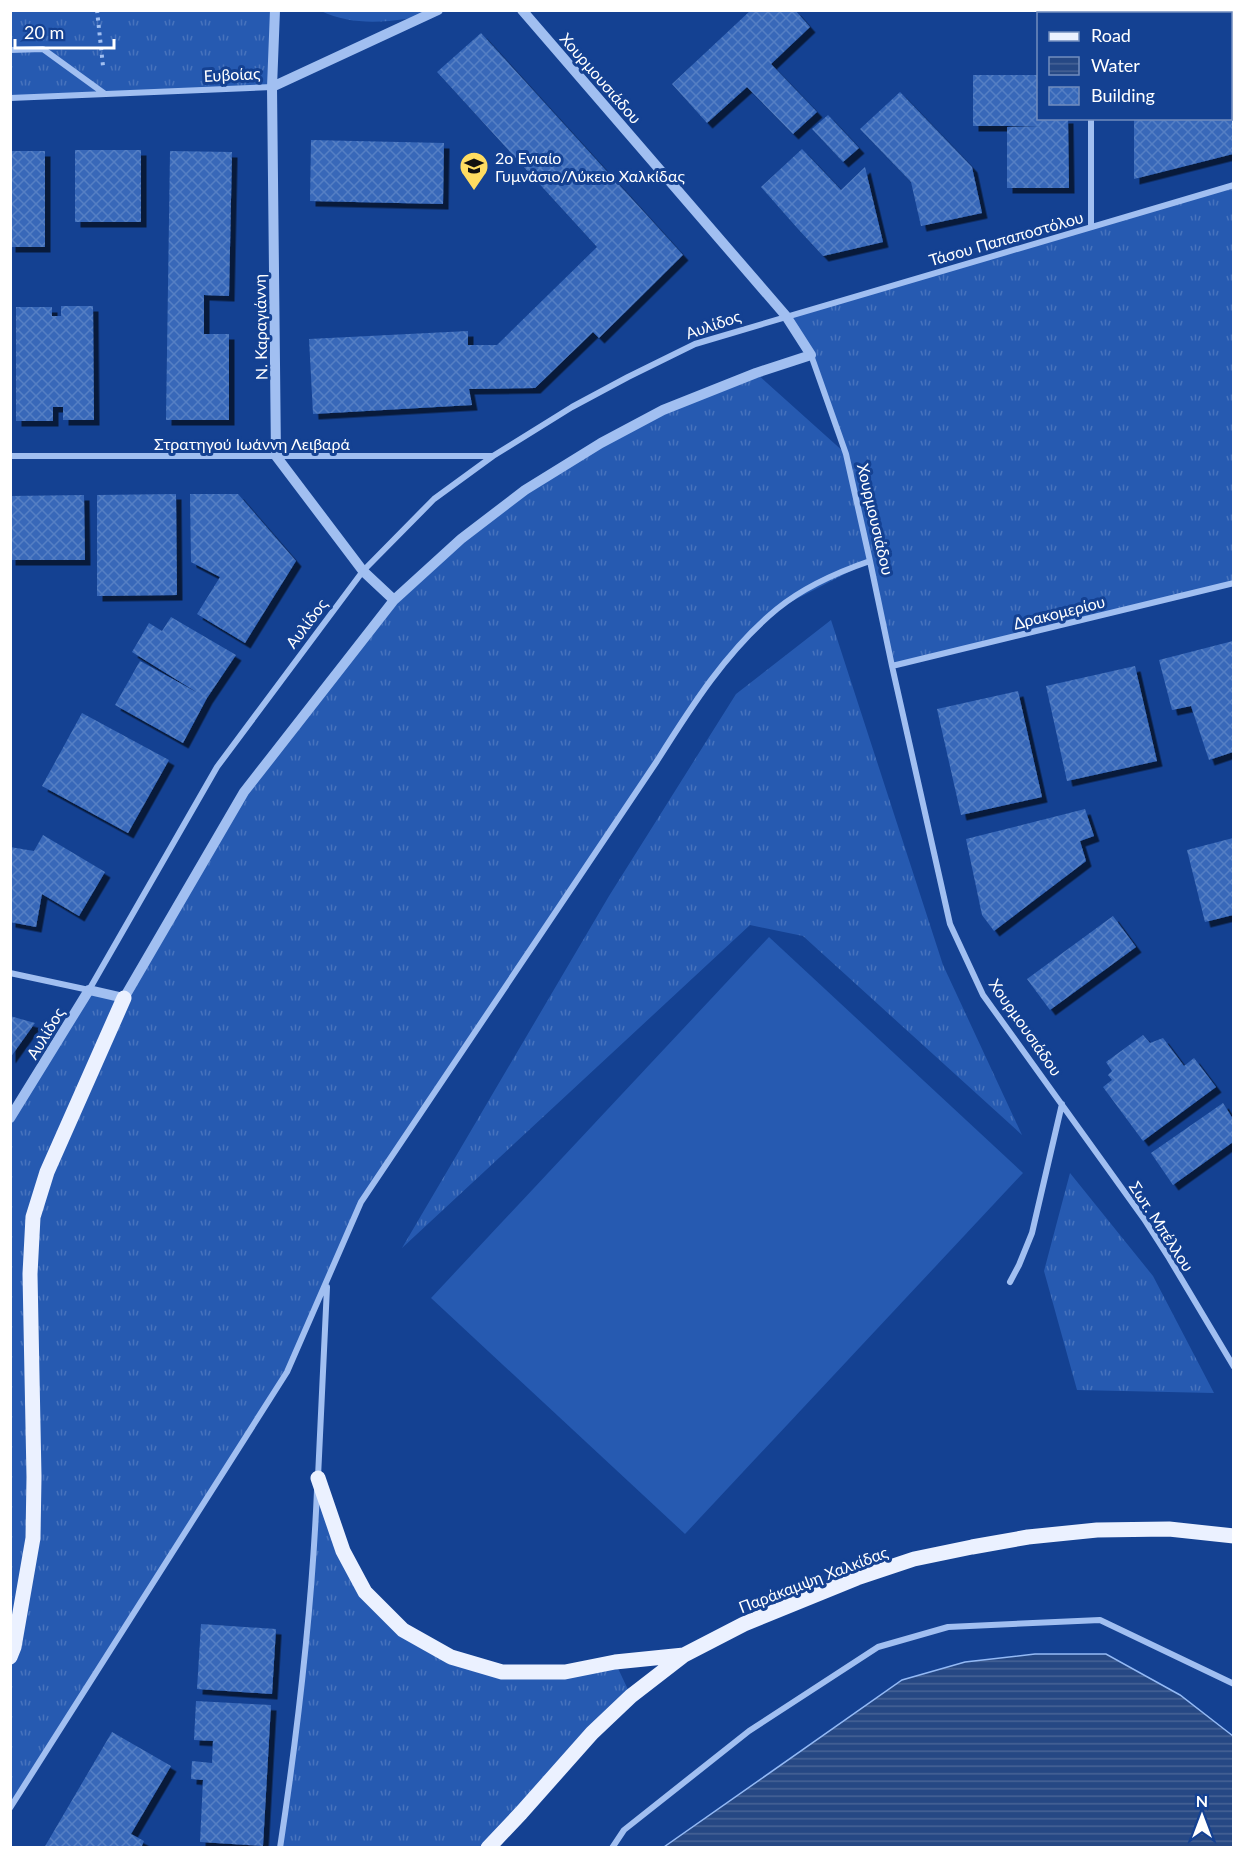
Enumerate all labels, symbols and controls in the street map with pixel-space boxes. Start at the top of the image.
scale bar [15,12,114,50]
legend [1037,12,1232,120]
text: 20 m [24,21,64,43]
text: Road [1091,24,1131,46]
street label: Χουρμουσιάδου [556,29,646,127]
text: Water [1091,54,1140,76]
street label: Ευβοίας [203,63,261,85]
text: Building [1091,84,1155,106]
place label: 2ο Ενιαίο Γυμνάσιο/Λύκειο Χαλκίδας [495,148,685,185]
school or university icon: 2ο Ενιαίο Γυμνάσιο/Λύκειο Χαλκίδας [458,150,490,192]
street label: Τάσου Παπαποστόλου [927,207,1085,269]
street label: Ν. Καραγιάννη [250,274,270,380]
street label: Αυλίδος [683,306,744,342]
street label: Στρατηγού Ιωάννη Λειβαρά [154,434,351,453]
street label: Χουρμουσιάδου [854,461,898,577]
street label: Δρακομερίου [1011,591,1107,633]
street label: Αυλίδος [281,594,331,652]
street label: Χουρμουσιάδου [986,975,1066,1079]
street label: Αυλίδος [22,1003,68,1062]
street label: Σωτ. Μπέλλου [1126,1177,1198,1275]
street label: Παράκαμψη Χαλκίδας [736,1542,891,1616]
north arrow [1172,1786,1232,1846]
text: N [1196,1791,1208,1810]

